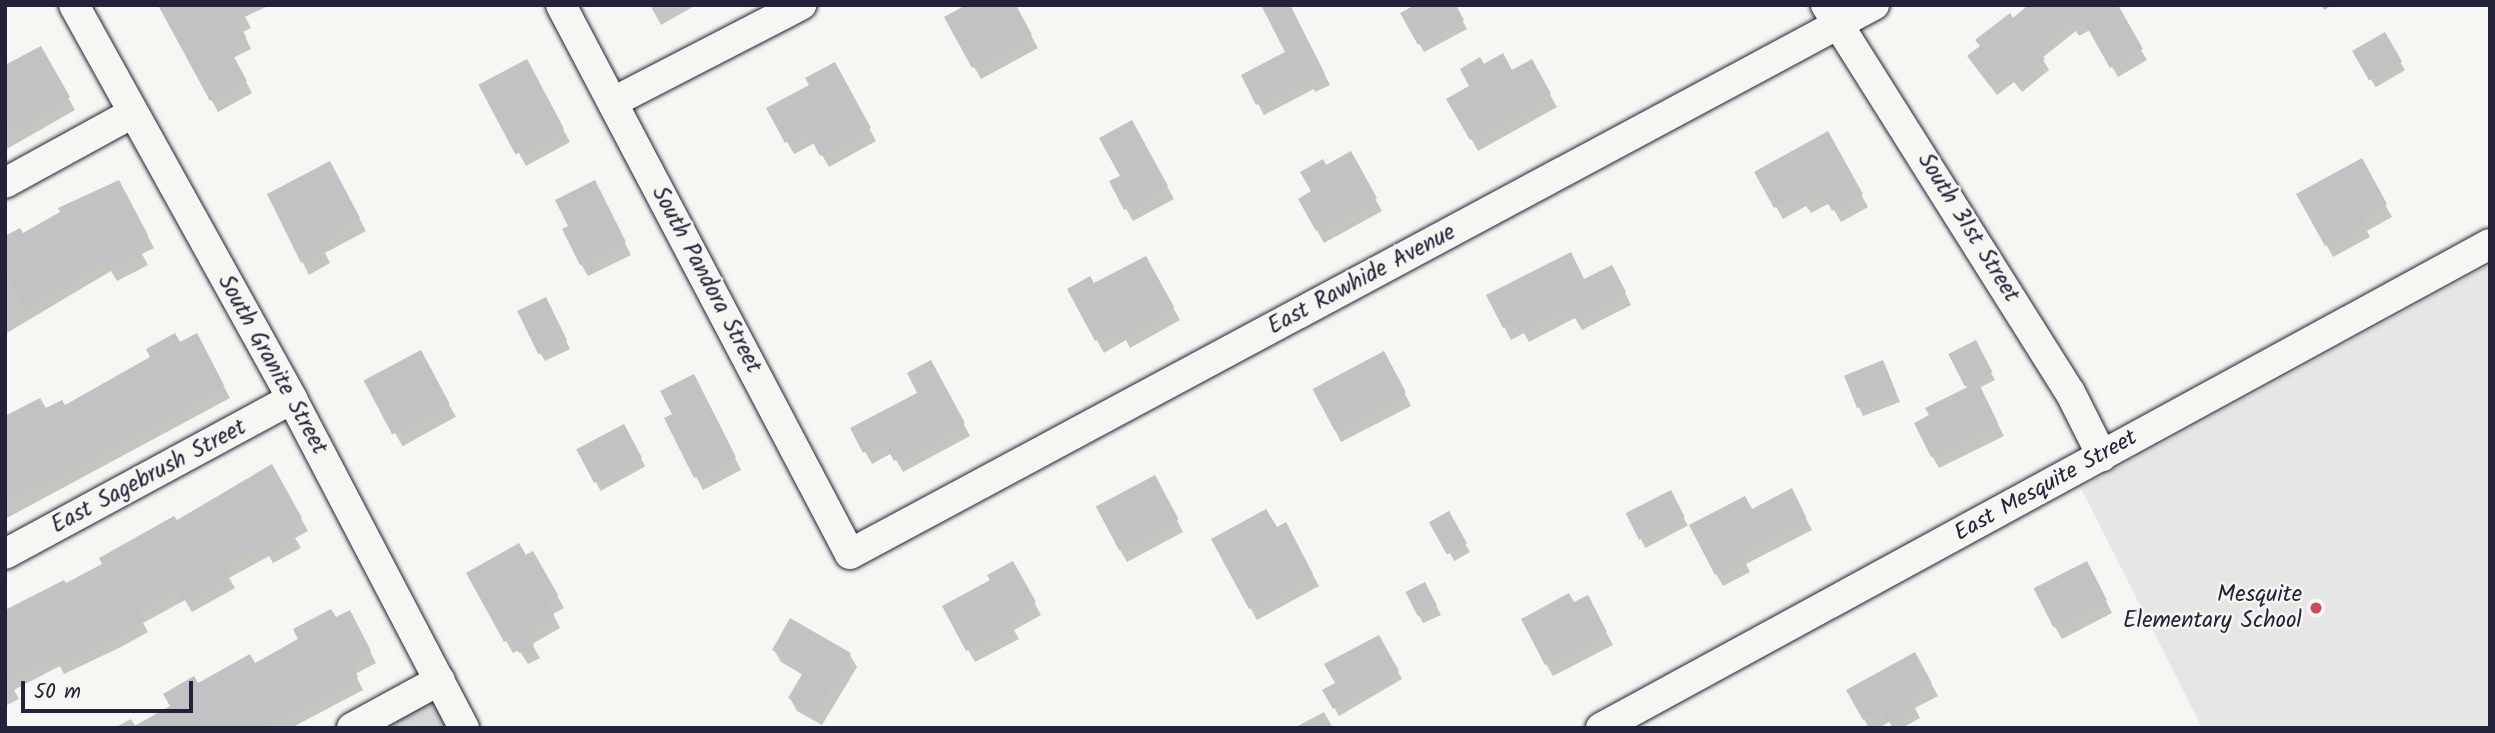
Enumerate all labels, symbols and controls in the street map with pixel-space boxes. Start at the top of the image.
street label: South 31st Street [1911,148,2025,308]
street label: South Pandora Street [645,182,767,378]
street label: East Rawhide Avenue [1264,219,1460,341]
street label: South Granite Street [211,270,333,460]
street label: East Sagebrush Street [47,414,251,540]
street label: East Mesquite Street [1950,424,2142,548]
place label: Mesquite Elementary School [2123,581,2302,635]
marker: Mesquite Elementary School [2308,600,2324,616]
scale bar [24,666,196,710]
text: 50 m [34,676,81,709]

